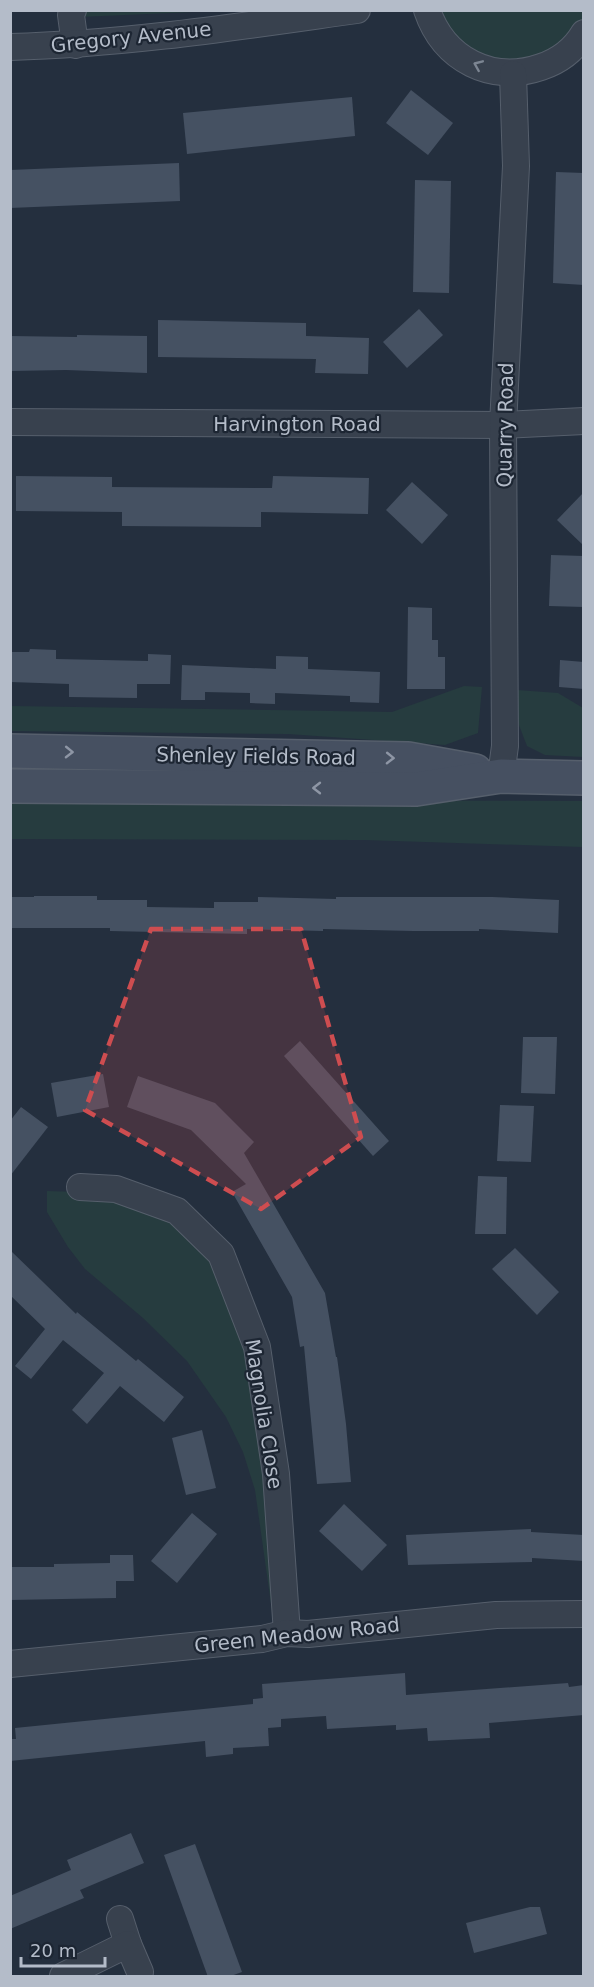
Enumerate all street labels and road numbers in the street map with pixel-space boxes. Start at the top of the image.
street label: Gregory Avenue [50,17,212,57]
street label: Quarry Road [492,362,518,488]
street label: Harvington Road [213,412,381,436]
street label: Shenley Fields Road [156,742,356,770]
street label: Magnolia Close [240,1337,288,1491]
street label: Green Meadow Road [193,1612,401,1658]

